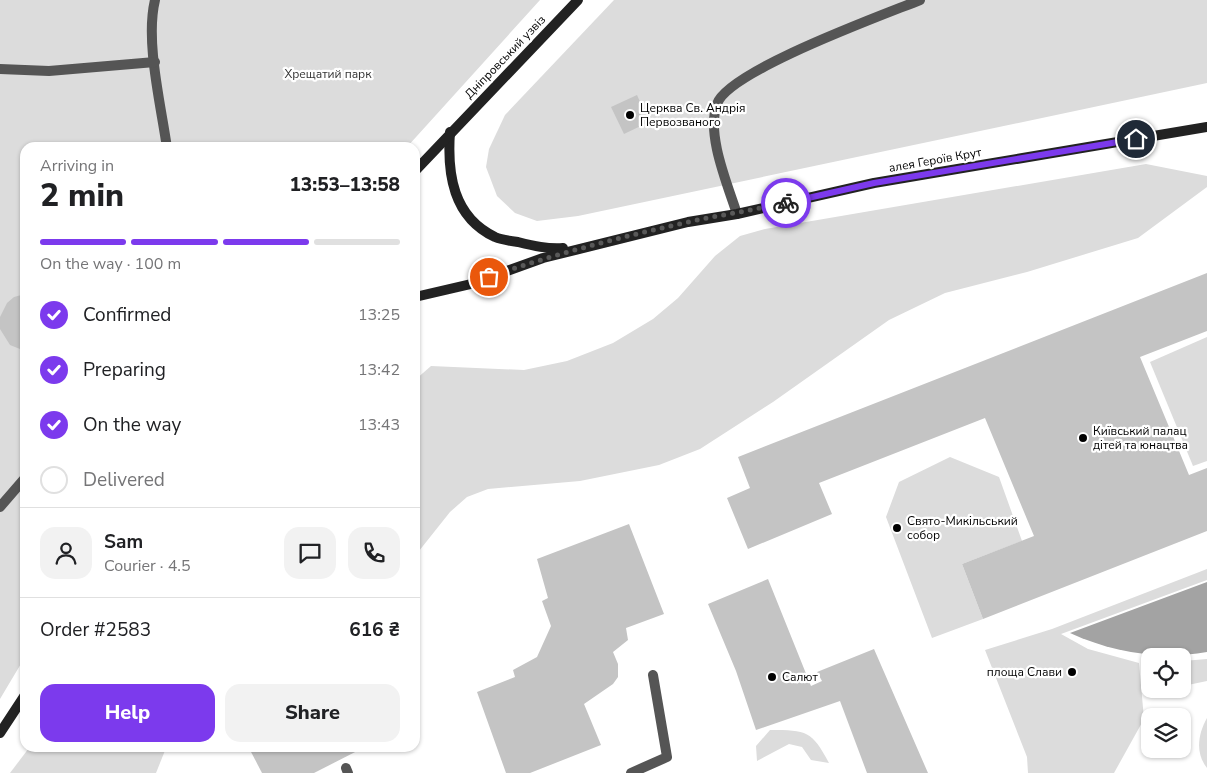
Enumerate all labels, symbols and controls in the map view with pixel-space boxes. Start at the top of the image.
street label: Дніпровський узвіз [461,12,549,102]
park label: Хрещатий парк [284,66,372,82]
place label: Церква Св. Андрія Первозваного [640,100,745,130]
marker: Церква Св. Андрія Первозваного [624,109,636,121]
pin [1115,118,1157,160]
icon: home [1122,125,1150,153]
street label: алея Героїв Крут [887,144,983,176]
text: Arriving in [40,155,114,177]
text: 13:53–13:58 [289,172,400,198]
text: 2 min [40,174,124,217]
courier [761,178,811,228]
icon: bike [772,189,800,217]
text: On the way · 100 m [40,253,181,275]
pin [468,256,510,298]
icon: bag [475,263,503,291]
icon: check [40,301,68,329]
text: Confirmed [83,302,171,328]
text: 13:25 [358,304,400,326]
icon: check [40,356,68,384]
text: Preparing [83,357,166,383]
text: 13:42 [358,359,400,381]
icon: check [40,411,68,439]
text: On the way [83,412,181,438]
text: 13:43 [358,414,400,436]
place label: Київський палац дітей та юнацтва [1093,423,1188,453]
marker: Київський палац дітей та юнацтва [1077,432,1089,444]
text: Delivered [83,467,165,493]
place label: Свято-Микільський собор [907,513,1018,543]
marker: Свято-Микільський собор [891,522,903,534]
button: person [40,527,92,579]
button: chat [284,527,336,579]
button: phone [348,527,400,579]
text: Sam [104,529,143,555]
text: Courier · 4.5 [104,555,190,577]
text: Order #2583 [40,617,151,643]
text: 616 ₴ [349,617,400,643]
map controls [1141,648,1191,758]
button: locate [1141,648,1191,698]
place label: площа Слави [987,664,1062,680]
marker: площа Слави [1066,666,1078,678]
place label: Салют [782,669,819,685]
marker: Салют [766,671,778,683]
button: Help [40,684,215,742]
button: Share [225,684,400,742]
button: layers [1141,708,1191,758]

